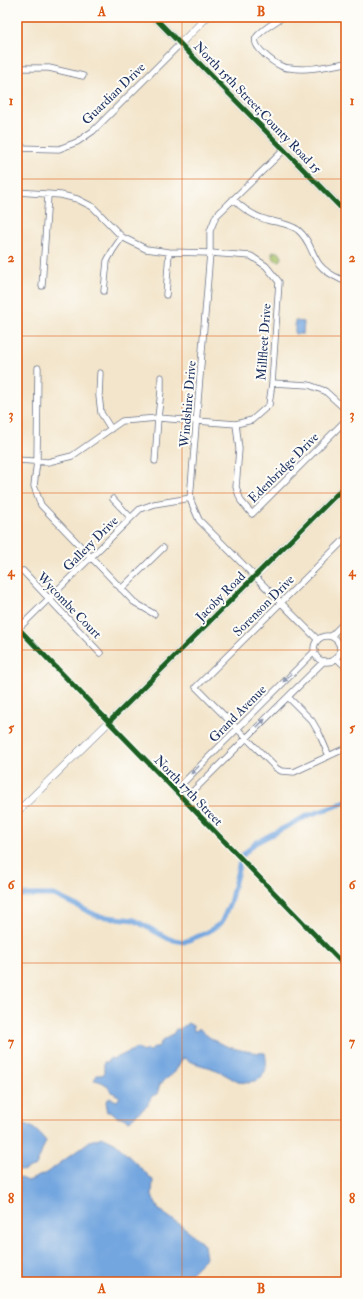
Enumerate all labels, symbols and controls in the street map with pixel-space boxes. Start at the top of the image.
text: A [97,4,107,20]
text: B [257,4,265,20]
street label: North 15th Street;County Road 15 [189,39,325,178]
street label: Guardian Drive [79,59,149,128]
text: 1 [9,93,14,109]
text: 1 [350,93,355,109]
text: 2 [8,250,15,266]
text: 2 [349,250,356,266]
street label: Millfleet Drive [253,303,275,381]
street label: Windshire Drive [176,359,200,449]
text: 3 [9,407,14,423]
text: 3 [350,407,355,423]
street label: Edenbridge Drive [245,429,323,506]
street label: Gallery Drive [60,512,123,575]
text: 4 [6,564,15,580]
text: 4 [347,564,356,580]
street label: Jacoby Road [192,568,250,626]
street label: Wycombe Court [32,569,105,643]
street label: Sorenson Drive [230,571,298,640]
one-way arrow [282,673,292,683]
street label: Grand Avenue [206,681,270,746]
one-way arrow [256,718,266,728]
text: 5 [8,720,14,736]
text: 5 [349,720,355,736]
street label: North 17th Street [151,752,226,829]
one-way arrow [191,765,200,775]
text: 6 [8,877,16,893]
text: 6 [349,877,357,893]
text: 7 [8,1034,15,1050]
text: 7 [349,1034,356,1050]
text: 8 [8,1191,14,1207]
text: 8 [349,1191,355,1207]
text: A [97,1281,107,1297]
text: B [257,1281,265,1297]

